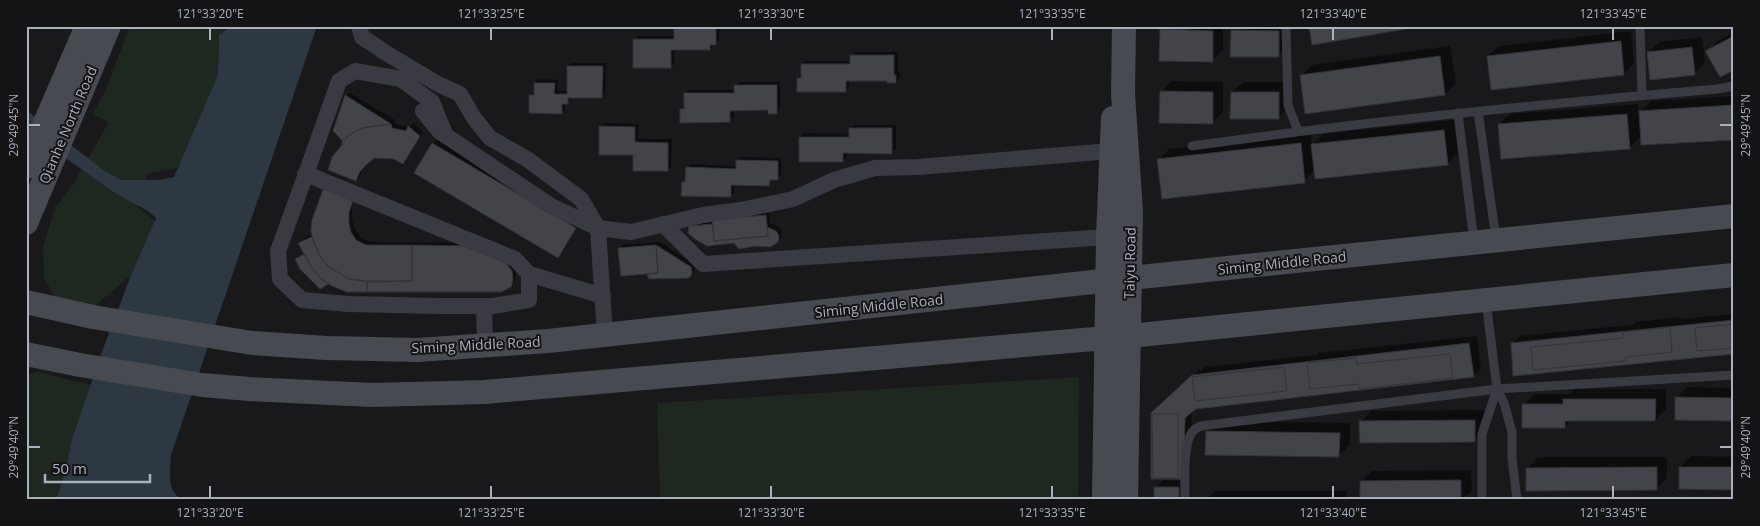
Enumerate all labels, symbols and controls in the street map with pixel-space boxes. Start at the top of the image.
text: 121°33'20"E [176,5,244,22]
text: 121°33'25"E [457,5,525,22]
text: 121°33'30"E [737,5,805,22]
text: 121°33'35"E [1018,5,1086,22]
text: 121°33'40"E [1299,5,1367,22]
text: 121°33'45"E [1579,5,1647,22]
street label: Qianhe North Road [34,63,101,187]
text: 29°49'45"N [5,94,22,156]
text: 29°49'45"N [1737,94,1754,156]
street label: Taiyu Road [1119,227,1140,299]
street label: Siming Middle Road [1217,246,1347,279]
street label: Siming Middle Road [814,289,944,322]
street label: Siming Middle Road [411,332,541,357]
text: 29°49'40"N [5,416,22,478]
text: 29°49'40"N [1737,416,1754,478]
scale bar [45,451,150,483]
text: 50 m [52,458,87,478]
text: 121°33'20"E [176,504,244,521]
text: 121°33'25"E [457,504,525,521]
text: 121°33'30"E [737,504,805,521]
text: 121°33'35"E [1018,504,1086,521]
text: 121°33'40"E [1299,504,1367,521]
text: 121°33'45"E [1579,504,1647,521]

